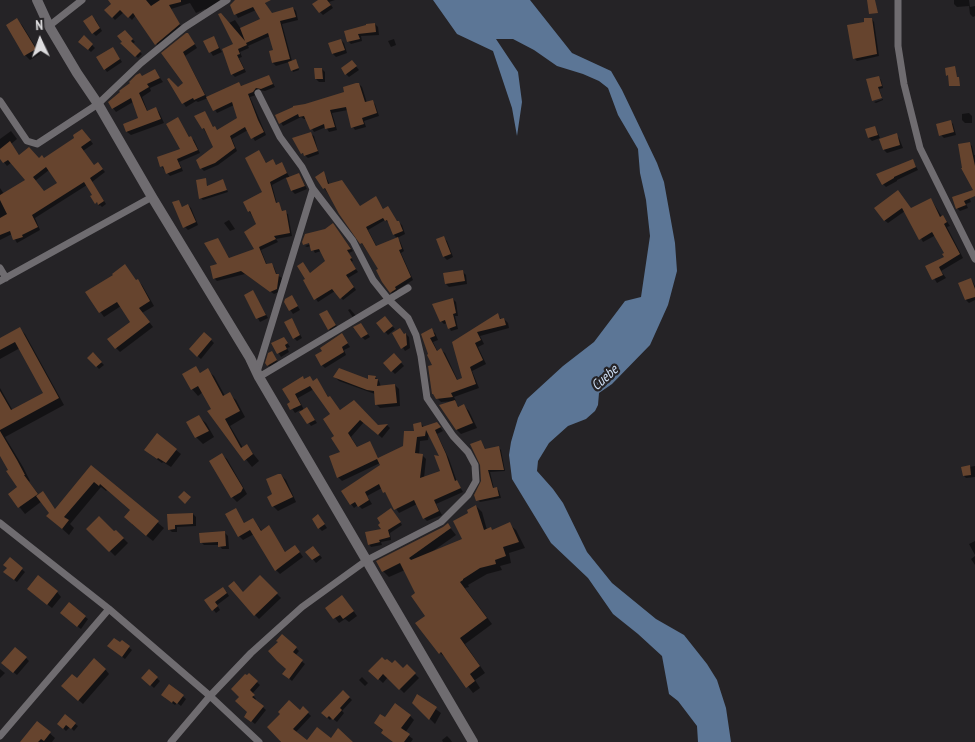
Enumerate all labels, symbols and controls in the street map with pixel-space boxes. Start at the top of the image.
north arrow [15,15,65,65]
text: N [35,16,43,34]
water label: Cuebe [588,362,622,394]

